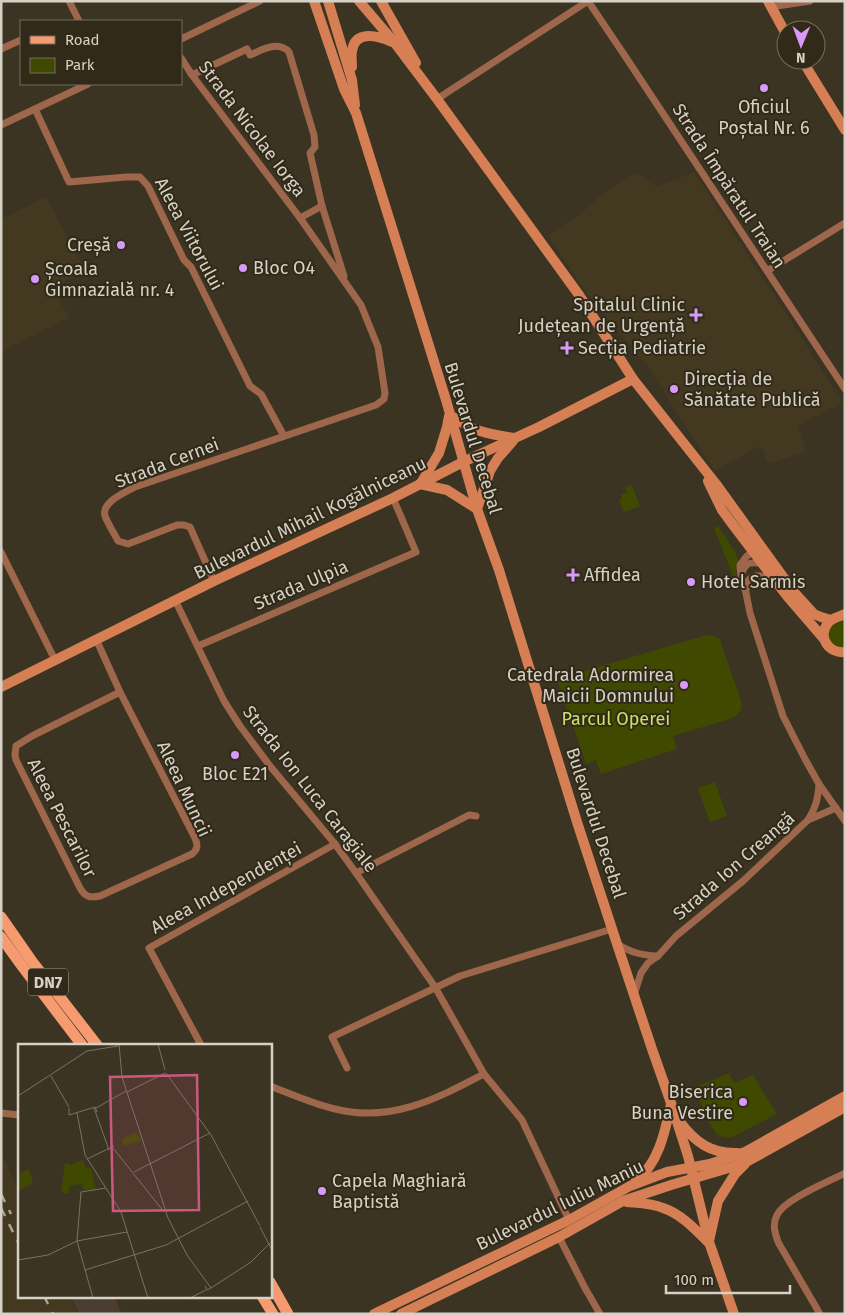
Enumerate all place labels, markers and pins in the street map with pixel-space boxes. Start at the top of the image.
marker: Oficiul Poștal Nr. 6 [758,82,770,94]
place label: Oficiul Poștal Nr. 6 [718,96,810,140]
place label: Creșă [67,234,111,257]
marker: Creșă [115,239,127,251]
place label: Bloc O4 [253,257,315,279]
place label: Școala Gimnazială nr. 4 [45,258,175,301]
marker: Bloc O4 [237,262,249,274]
marker: Școala Gimnazială nr. 4 [29,273,41,285]
place label: Spitalul Clinic Județean de Urgență [518,294,685,338]
marker: Spitalul Clinic Județean de Urgență [689,308,703,322]
place label: Secția Pediatrie [578,337,706,360]
marker: Secția Pediatrie [560,341,574,355]
place label: Direcția de Sănătate Publică [684,368,821,411]
marker: Direcția de Sănătate Publică [668,383,680,395]
place label: Affidea [584,564,641,586]
marker: Affidea [566,568,580,582]
place label: Hotel Sarmis [701,571,805,593]
marker: Hotel Sarmis [685,576,697,588]
place label: Catedrala Adormirea Maicii Domnului [507,664,674,707]
marker: Catedrala Adormirea Maicii Domnului [678,679,690,691]
marker: Bloc E21 [229,749,241,761]
place label: Bloc E21 [202,763,268,785]
place label: Biserica Buna Vestire [631,1081,733,1124]
marker: Biserica Buna Vestire [737,1096,749,1108]
place label: Capela Maghiară Baptistă [332,1170,466,1213]
marker: Capela Maghiară Baptistă [316,1185,328,1197]

